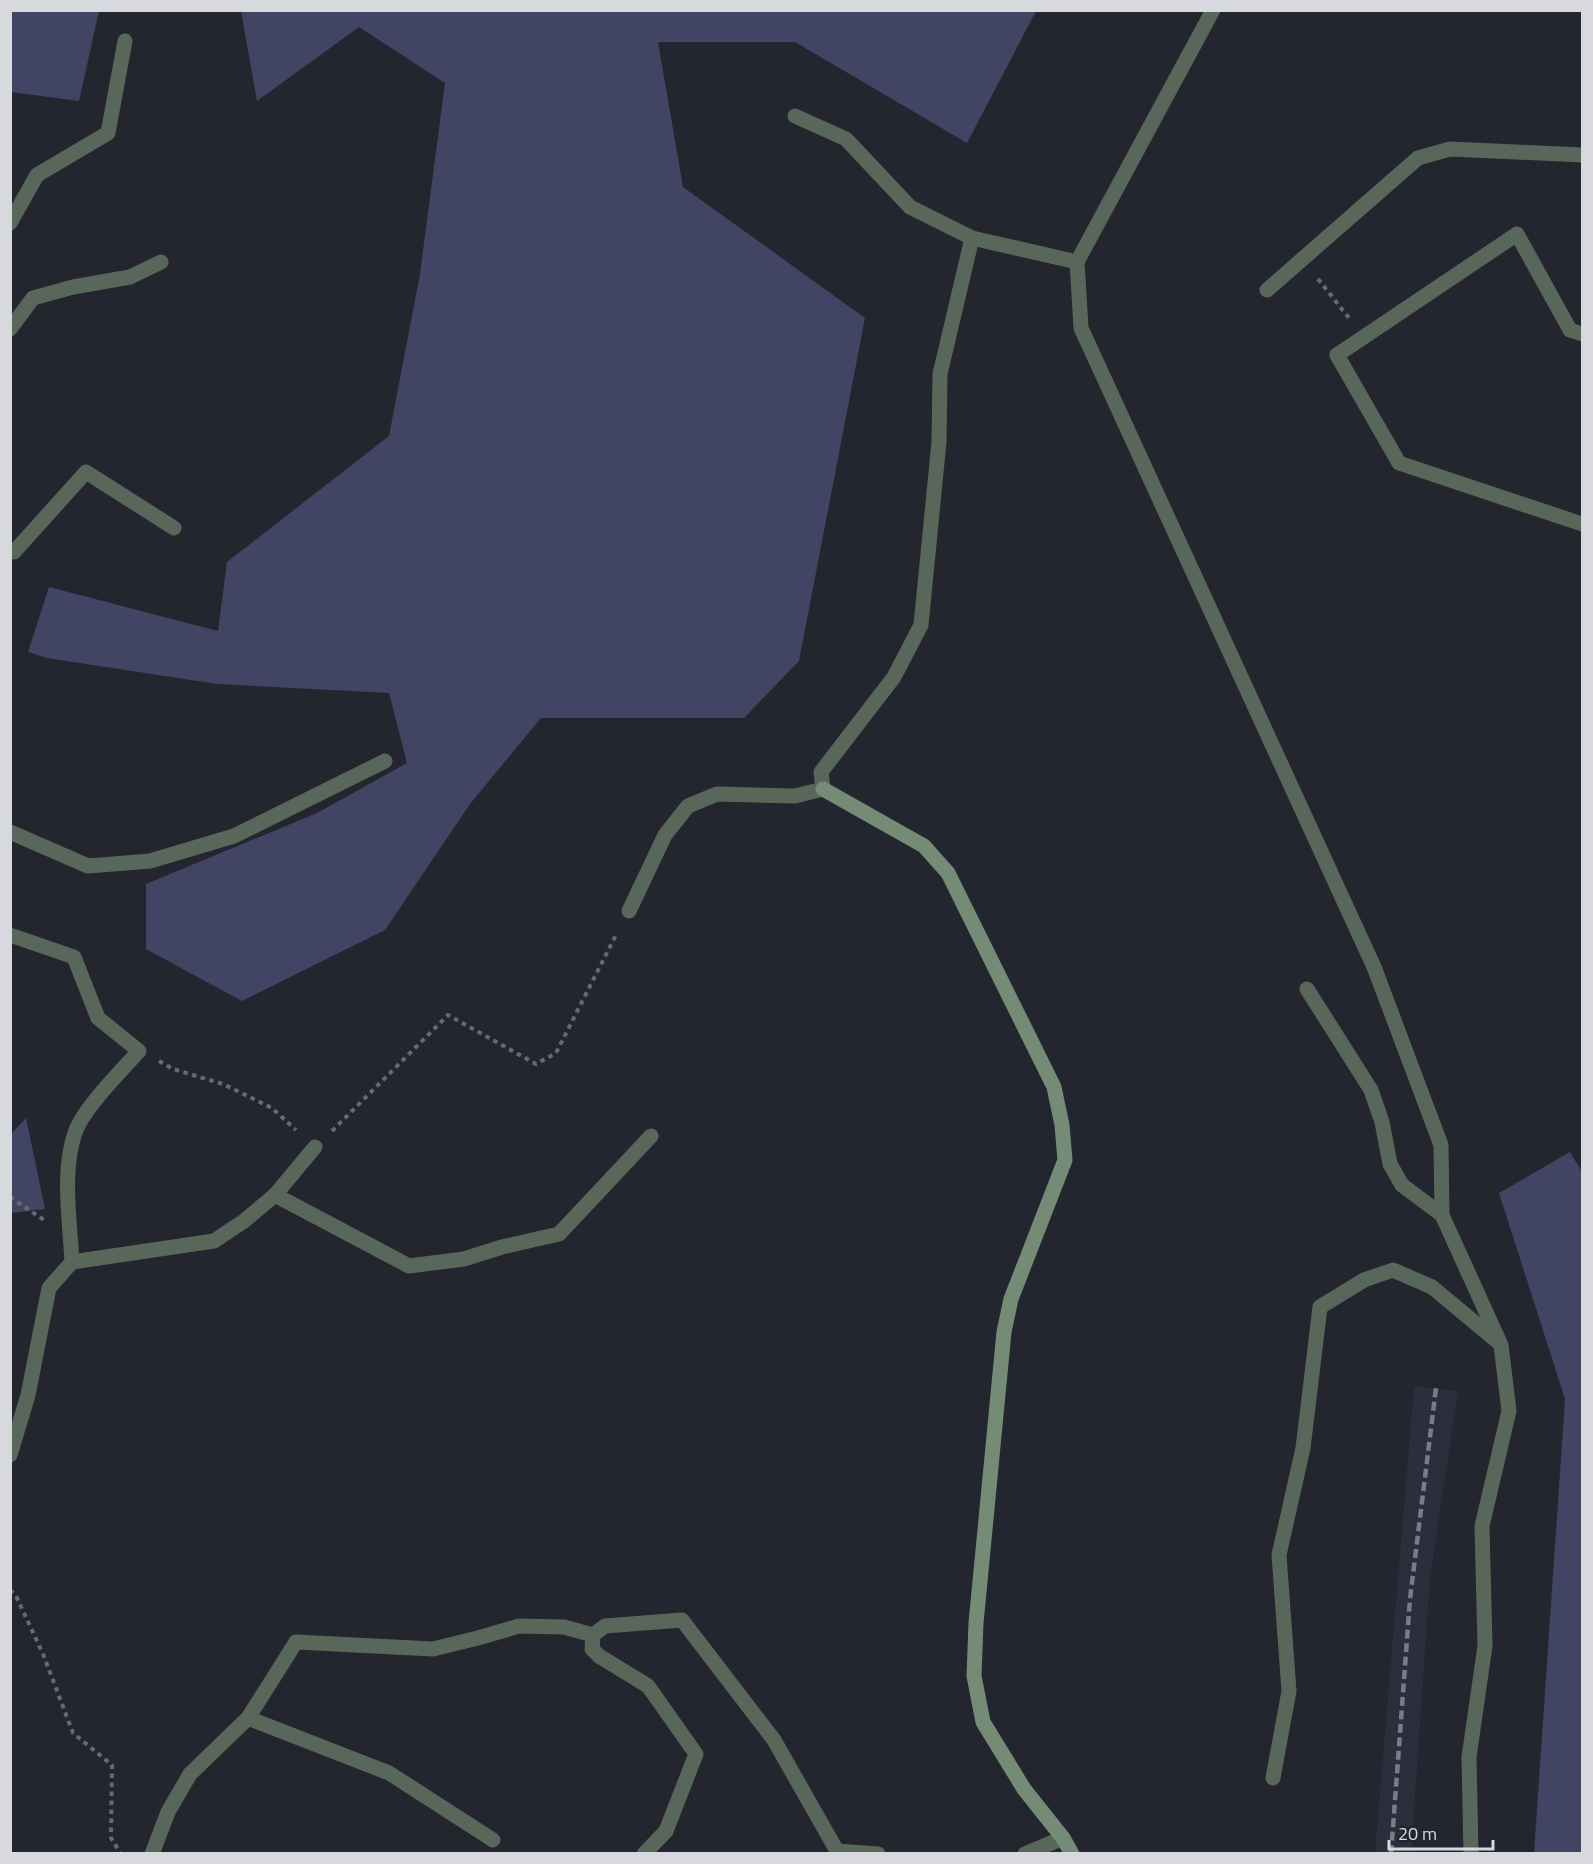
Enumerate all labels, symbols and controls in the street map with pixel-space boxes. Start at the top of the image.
scale bar [1389,1813,1492,1851]
text: 20 m [1398,1820,1437,1847]

